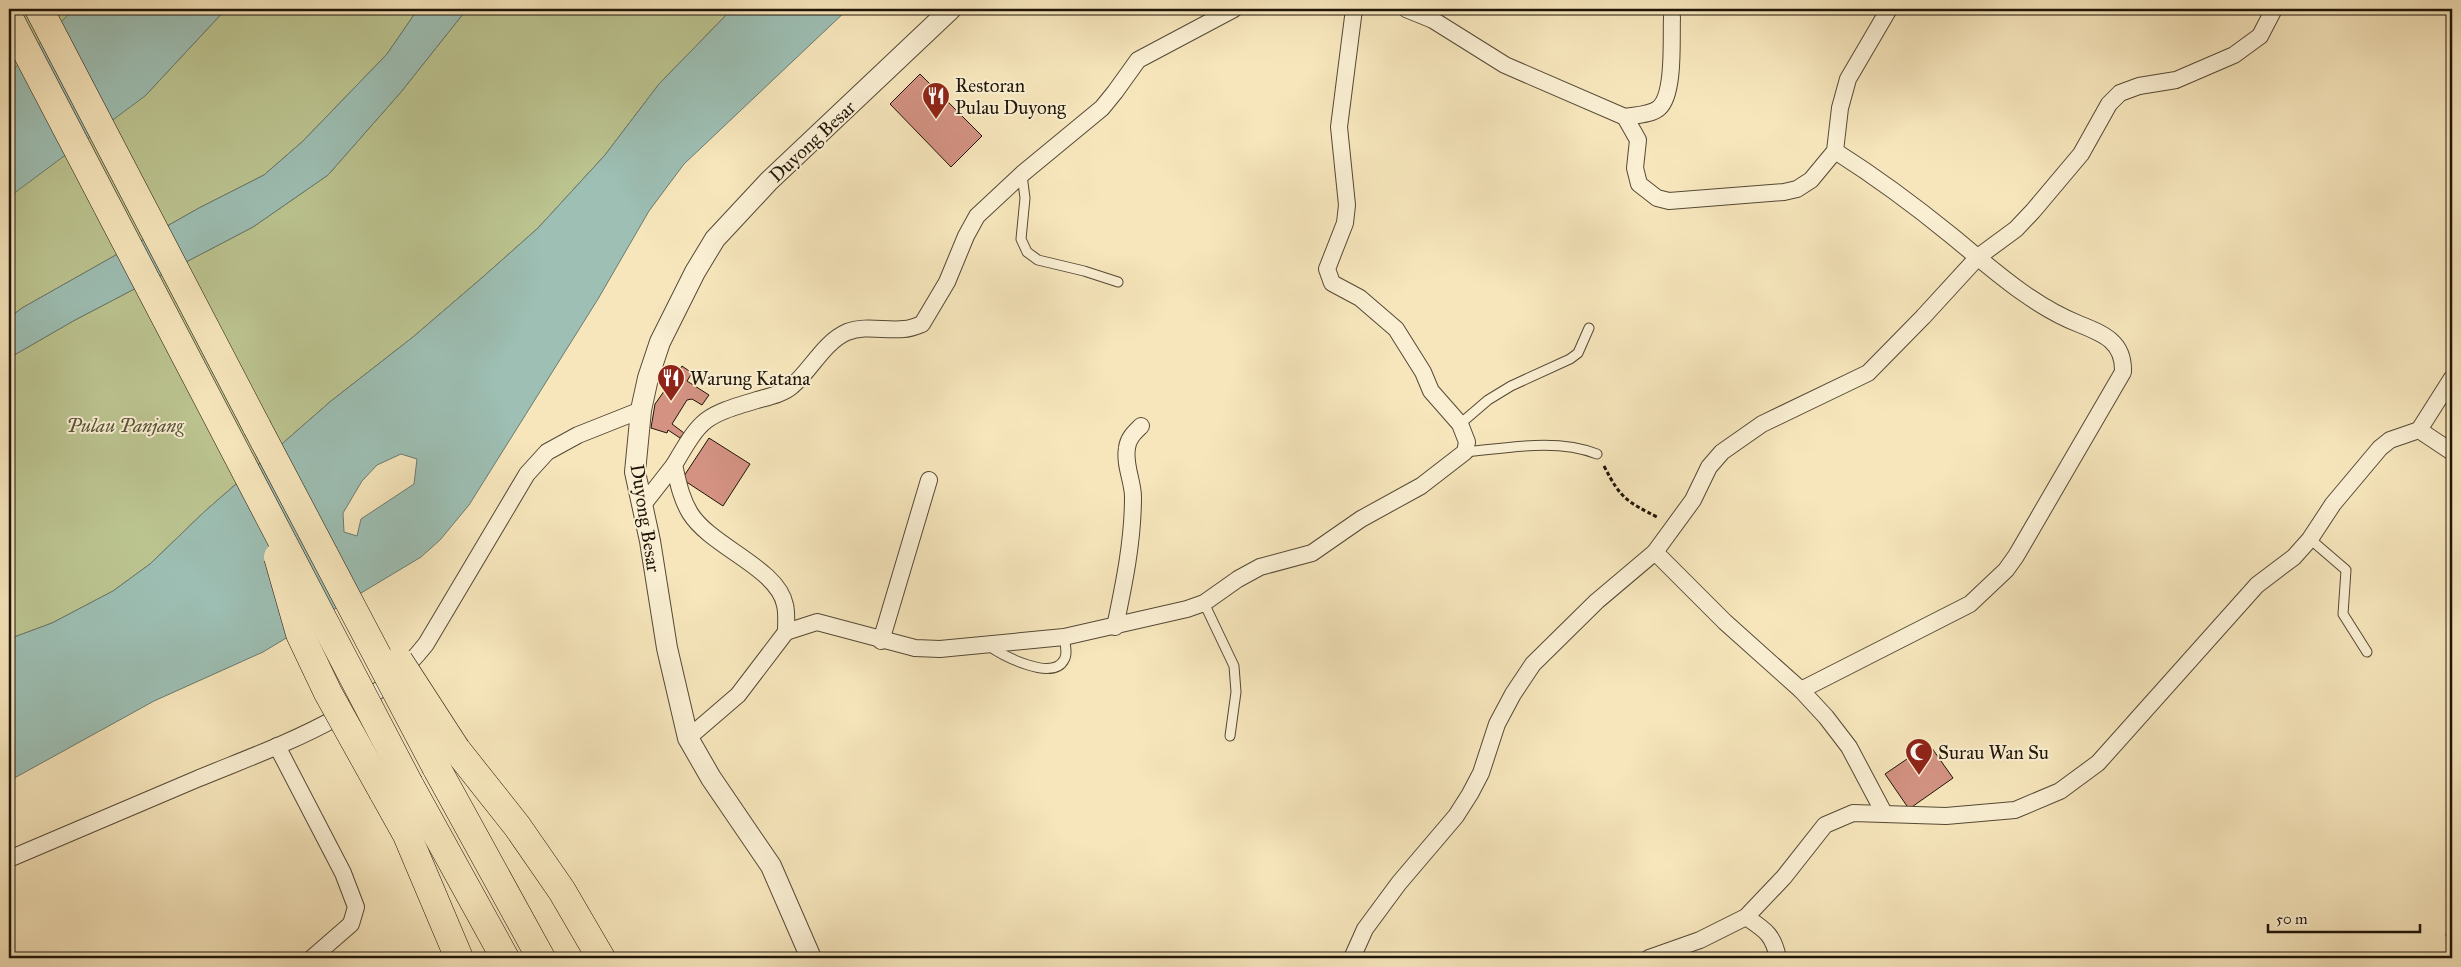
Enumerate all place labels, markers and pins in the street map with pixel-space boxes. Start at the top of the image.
place label: Restoran Pulau Duyong [955,74,1066,120]
restaurant icon: Restoran Pulau Duyong [921,81,951,120]
restaurant icon: Warung Katana [656,363,686,402]
place label: Warung Katana [690,367,811,391]
mosque icon: Surau Wan Su [1904,737,1934,776]
place label: Surau Wan Su [1938,741,2049,764]

